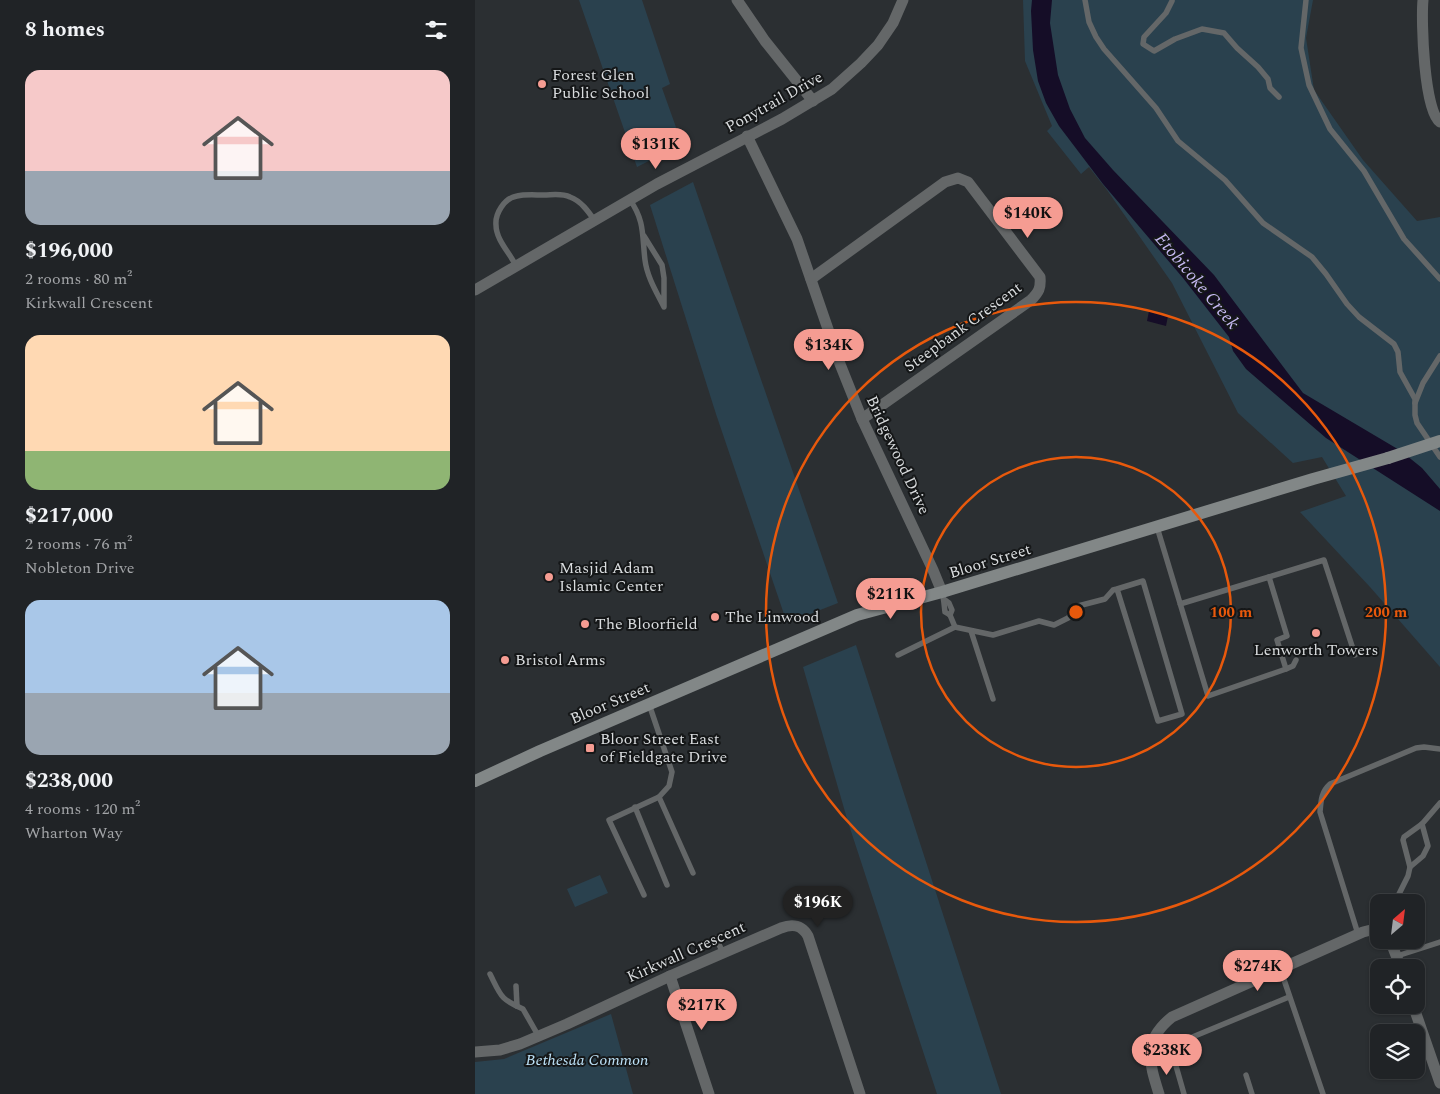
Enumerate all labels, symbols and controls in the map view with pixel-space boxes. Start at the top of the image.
text: 8 homes [25,14,105,46]
icon: filters [422,16,450,44]
place label: Forest Glen Public School [552,63,649,105]
street label: Ponytrail Drive [721,65,827,139]
marker: Forest Glen Public School [536,78,548,90]
icon: home [193,103,283,193]
pin: $131K [621,128,691,170]
text: $131K [632,132,680,156]
pin: $140K [993,196,1063,239]
text: $140K [1004,201,1052,225]
water label: Etobicoke Creek [1148,226,1246,336]
text: $196,000 [25,235,113,267]
text: 2 rooms · 80 m² [25,267,132,291]
street label: Steepbank Crescent [899,276,1027,378]
text: Kirkwall Crescent [25,291,153,315]
pin: $134K [794,328,864,371]
text: $134K [805,333,853,357]
icon: home [193,368,283,458]
street label: Bridgewood Drive [860,392,936,518]
text: $217,000 [25,500,113,532]
text: 2 rooms · 76 m² [25,532,132,556]
street label: Bloor Street [946,537,1034,585]
text: Nobleton Drive [25,556,135,580]
place label: Masjid Adam Islamic Center [559,556,663,598]
marker: Masjid Adam Islamic Center [543,571,555,583]
pin: $211K [856,578,926,620]
text: $211K [867,582,915,606]
text: 100 m [1210,601,1253,624]
text: 200 m [1365,601,1408,624]
centre of rings [1067,603,1085,621]
place label: The Linwood [725,605,820,629]
marker: The Linwood [709,611,721,623]
place label: The Bloorfield [595,612,698,636]
marker: The Bloorfield [579,618,591,630]
marker: Lenworth Towers [1310,627,1322,639]
icon: home [193,633,283,723]
place label: Lenworth Towers [1254,638,1378,662]
place label: Bristol Arms [515,648,606,672]
marker: Bristol Arms [499,654,511,666]
street label: Bloor Street [566,675,654,731]
place label: Bloor Street East of Fieldgate Drive [600,727,727,769]
marker: Bloor Street East of Fieldgate Drive [584,742,596,754]
text: $238,000 [25,765,113,797]
text: 4 rooms · 120 m² [25,797,140,821]
text: Wharton Way [25,821,123,845]
pin: $196K [783,886,853,928]
text: $196K [794,890,842,914]
north arrow [1370,894,1425,949]
map controls [1370,894,1425,1079]
street label: Kirkwall Crescent [623,915,750,989]
pin: $274K [1223,950,1293,992]
text: $274K [1234,954,1282,978]
button: locate [1370,959,1425,1014]
pin: $217K [667,988,737,1031]
text: $217K [678,993,726,1017]
button: layers [1370,1024,1425,1079]
pin: $238K [1132,1034,1202,1076]
text: $238K [1143,1038,1191,1062]
park label: Bethesda Common [525,1048,649,1072]

